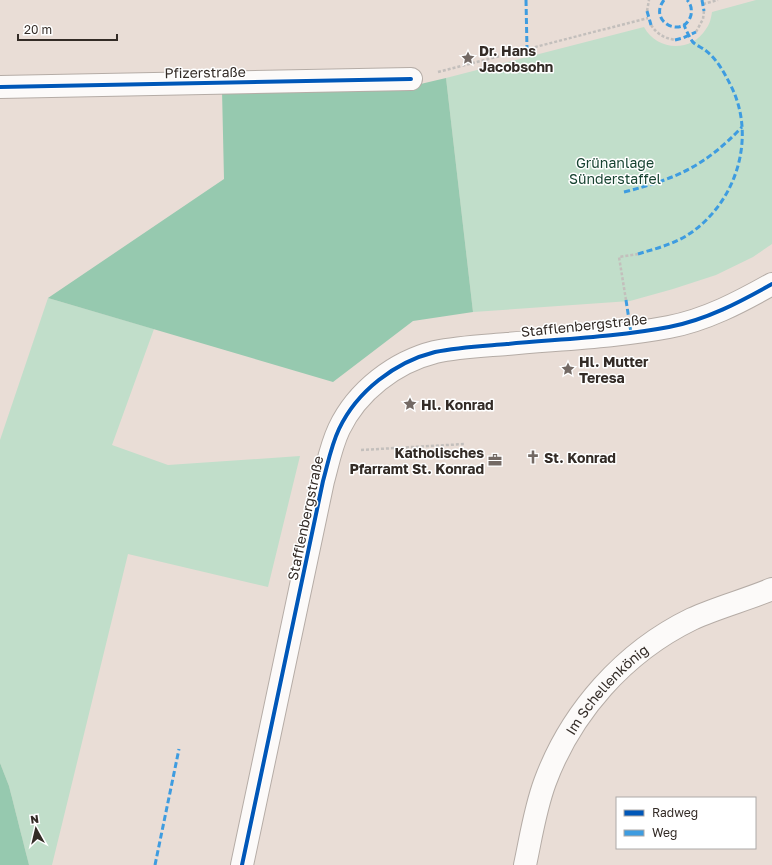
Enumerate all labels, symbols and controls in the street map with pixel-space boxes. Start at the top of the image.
scale bar [18,16,117,42]
text: 20 m [24,22,52,37]
place label: Dr. Hans Jacobsohn [479,42,553,75]
place icon: Dr. Hans Jacobsohn [460,50,476,66]
street label: Pfizerstraße [164,63,246,81]
park label: Grünanlage Sünderstaffel [569,154,661,187]
street label: Stafflenbergstraße [520,310,648,340]
place label: Hl. Mutter Teresa [579,353,649,386]
place icon: Hl. Mutter Teresa [560,361,576,377]
place icon: Hl. Konrad [402,396,418,412]
place label: Hl. Konrad [421,396,494,413]
place label: Katholisches Pfarramt St. Konrad [349,444,484,477]
church icon: St. Konrad [525,449,541,465]
place label: St. Konrad [544,449,616,466]
office icon: Katholisches Pfarramt St. Konrad [487,452,503,468]
street label: Stafflenbergstraße [284,454,326,582]
street label: Im Schellenkönig [561,640,651,737]
legend [616,797,756,849]
text: Radweg [652,805,698,820]
north arrow [16,809,56,849]
text: N [29,812,40,826]
text: Weg [652,825,677,840]

